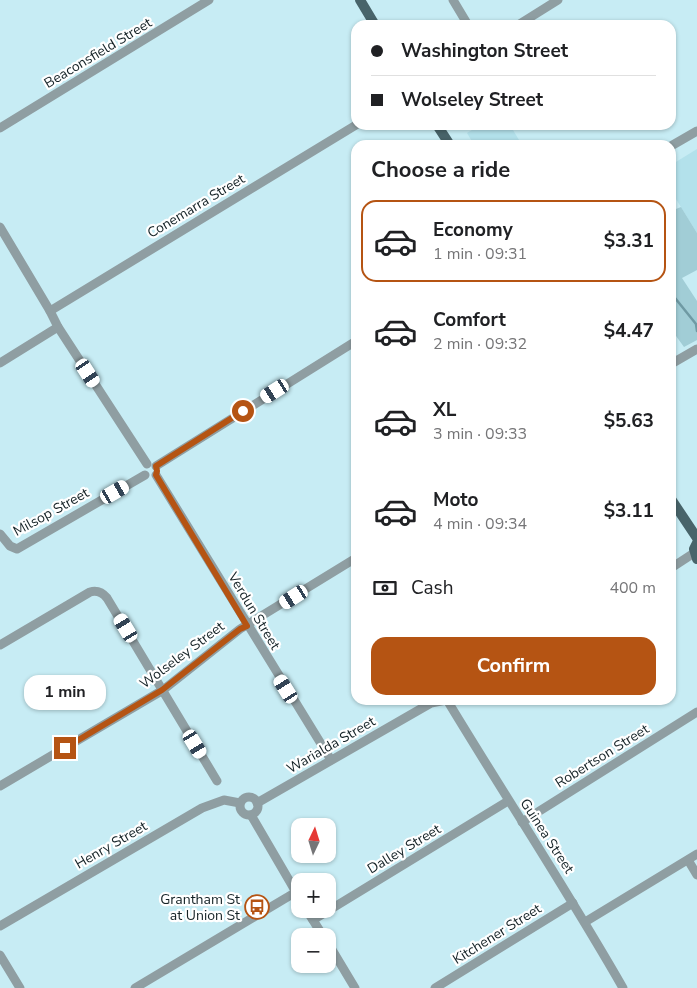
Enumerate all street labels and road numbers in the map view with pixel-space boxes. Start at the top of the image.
street label: Beaconsfield Street [41,13,155,93]
street label: Conemarra Street [144,169,248,243]
street label: Milsop Street [10,483,92,541]
street label: Verdun Street [223,568,285,653]
street label: Wolseley Street [136,617,228,693]
street label: Warialda Street [283,712,379,778]
street label: Robertson Street [552,720,653,792]
street label: Guinea Street [516,795,578,877]
street label: Henry Street [71,817,151,873]
street label: Dalley Street [364,820,444,878]
street label: Kitchener Street [449,899,545,969]

